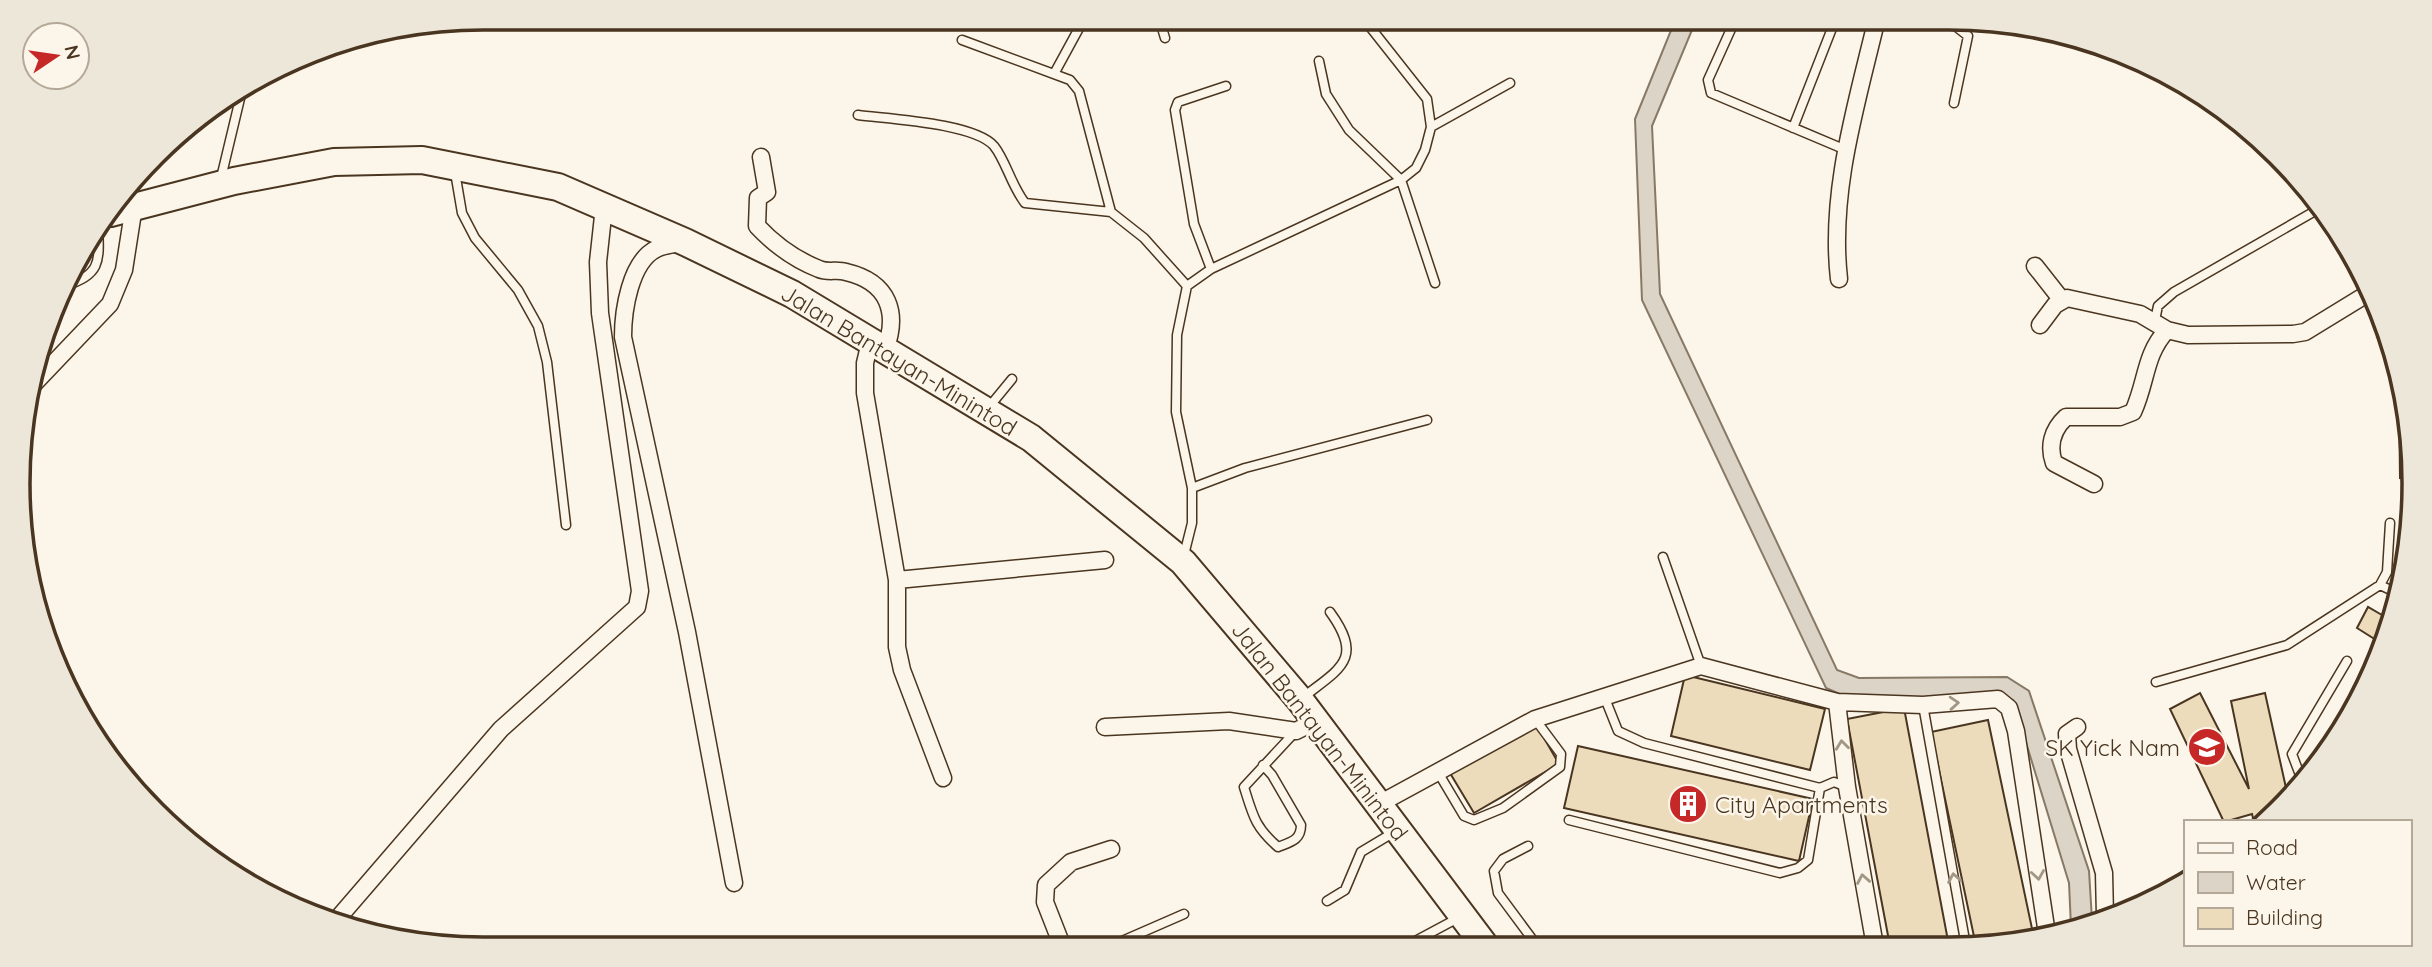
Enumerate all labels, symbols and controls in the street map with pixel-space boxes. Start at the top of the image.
north arrow [21,21,91,91]
text: N [59,43,86,62]
street label: Jalan Bantayan-Minintod [776,278,1022,442]
street label: Jalan Bantayan-Minintod [1225,616,1415,846]
one-way arrow [1949,696,1960,711]
school or university icon: SK Yick Nam [2186,726,2228,768]
place label: SK Yick Nam [2045,733,2180,762]
one-way arrow [1835,739,1850,750]
building icon: City Apartments [1667,783,1709,825]
place label: City Apartments [1715,790,1888,819]
legend [2184,820,2411,946]
text: Road [2246,834,2298,860]
one-way arrow [2030,869,2045,881]
text: Water [2246,869,2306,895]
one-way arrow [1947,872,1962,884]
one-way arrow [1856,873,1871,884]
text: Building [2246,904,2323,930]

